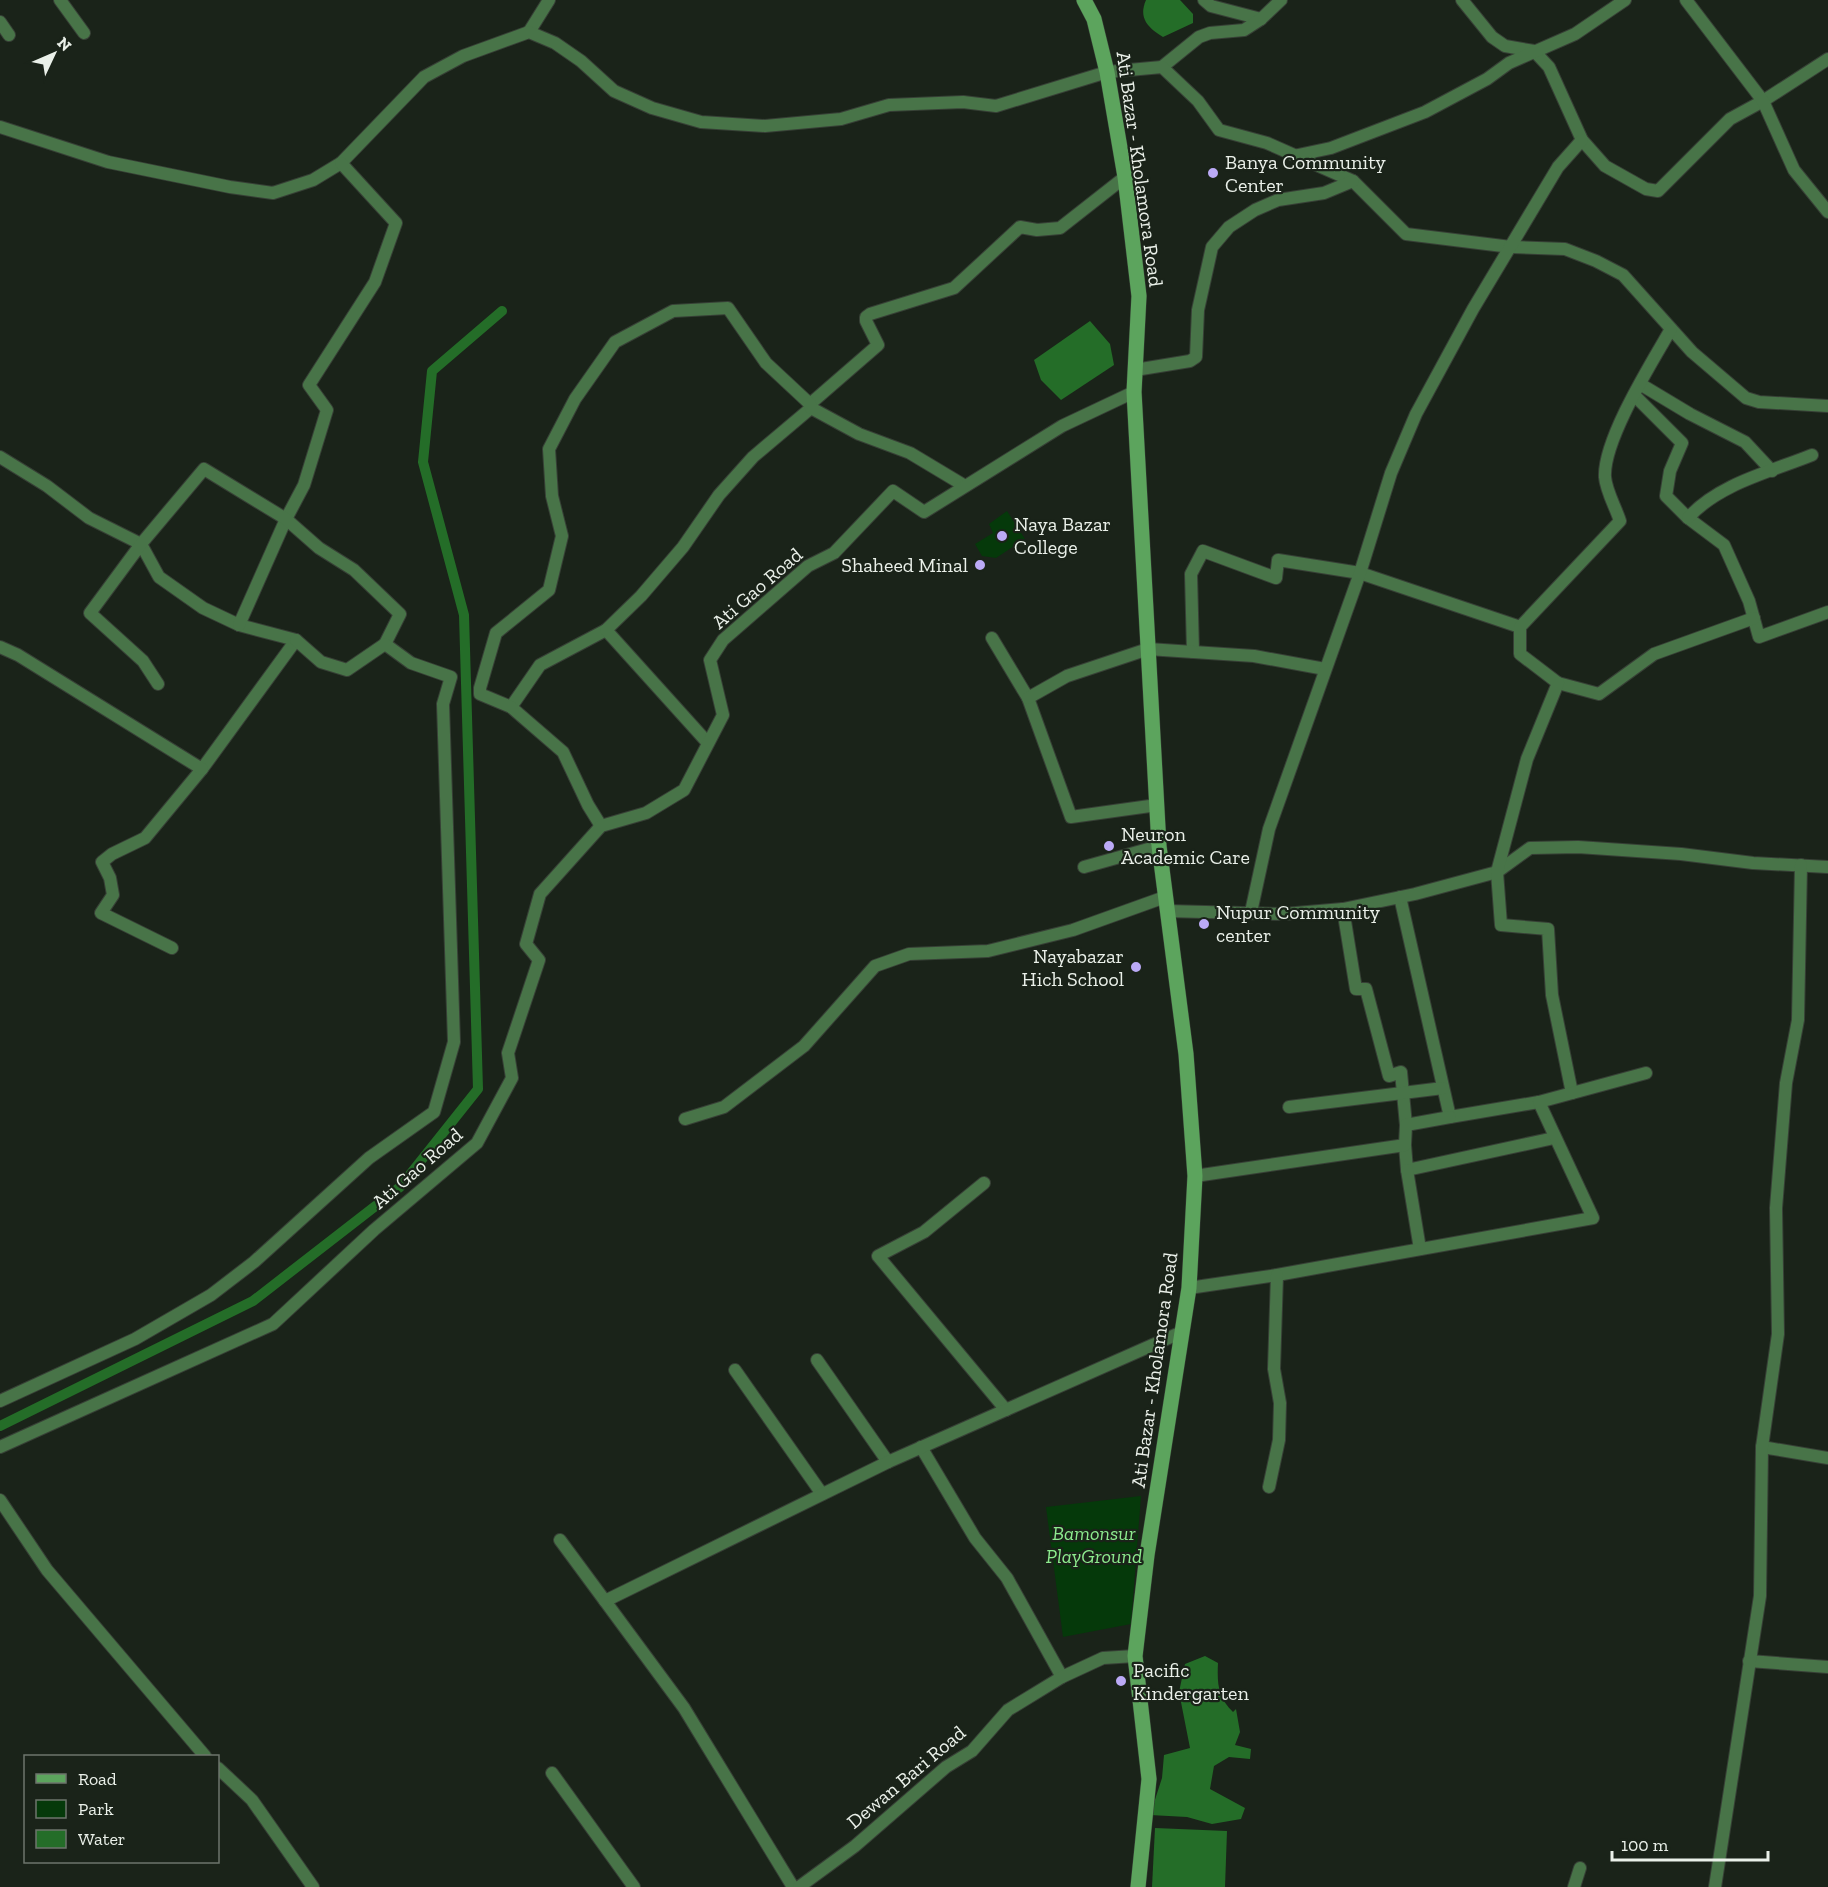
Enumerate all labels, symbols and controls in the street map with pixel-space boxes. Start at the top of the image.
north arrow [24,24,84,84]
text: N [53,33,75,55]
street label: Ati Bazar - Kholamora Road [1112,50,1168,288]
place label: Banya Community Center [1225,150,1387,197]
marker: Banya Community Center [1206,166,1220,180]
place label: Naya Bazar College [1014,512,1111,559]
marker: Naya Bazar College [995,529,1009,543]
street label: Ati Gao Road [707,542,807,634]
place label: Shaheed Minal [841,553,968,577]
marker: Shaheed Minal [973,558,987,572]
place label: Neuron Academic Care [1121,822,1250,869]
marker: Neuron Academic Care [1102,839,1116,853]
place label: Nupur Community center [1216,900,1381,947]
marker: Nupur Community center [1197,917,1211,931]
place label: Nayabazar Hich School [1022,944,1124,991]
marker: Nayabazar Hich School [1129,960,1143,974]
street label: Ati Gao Road [367,1122,467,1214]
street label: Ati Bazar - Kholamora Road [1126,1251,1182,1489]
park label: Bamonsur PlayGround [1046,1521,1142,1568]
place label: Pacific Kindergarten [1133,1658,1250,1705]
marker: Pacific Kindergarten [1114,1674,1128,1688]
street label: Dewan Bari Road [842,1720,970,1834]
legend [24,1755,219,1863]
text: Road [78,1768,117,1790]
text: Park [78,1798,114,1820]
scale bar [1612,1824,1768,1862]
text: Water [78,1828,125,1850]
text: 100 m [1621,1834,1669,1856]

